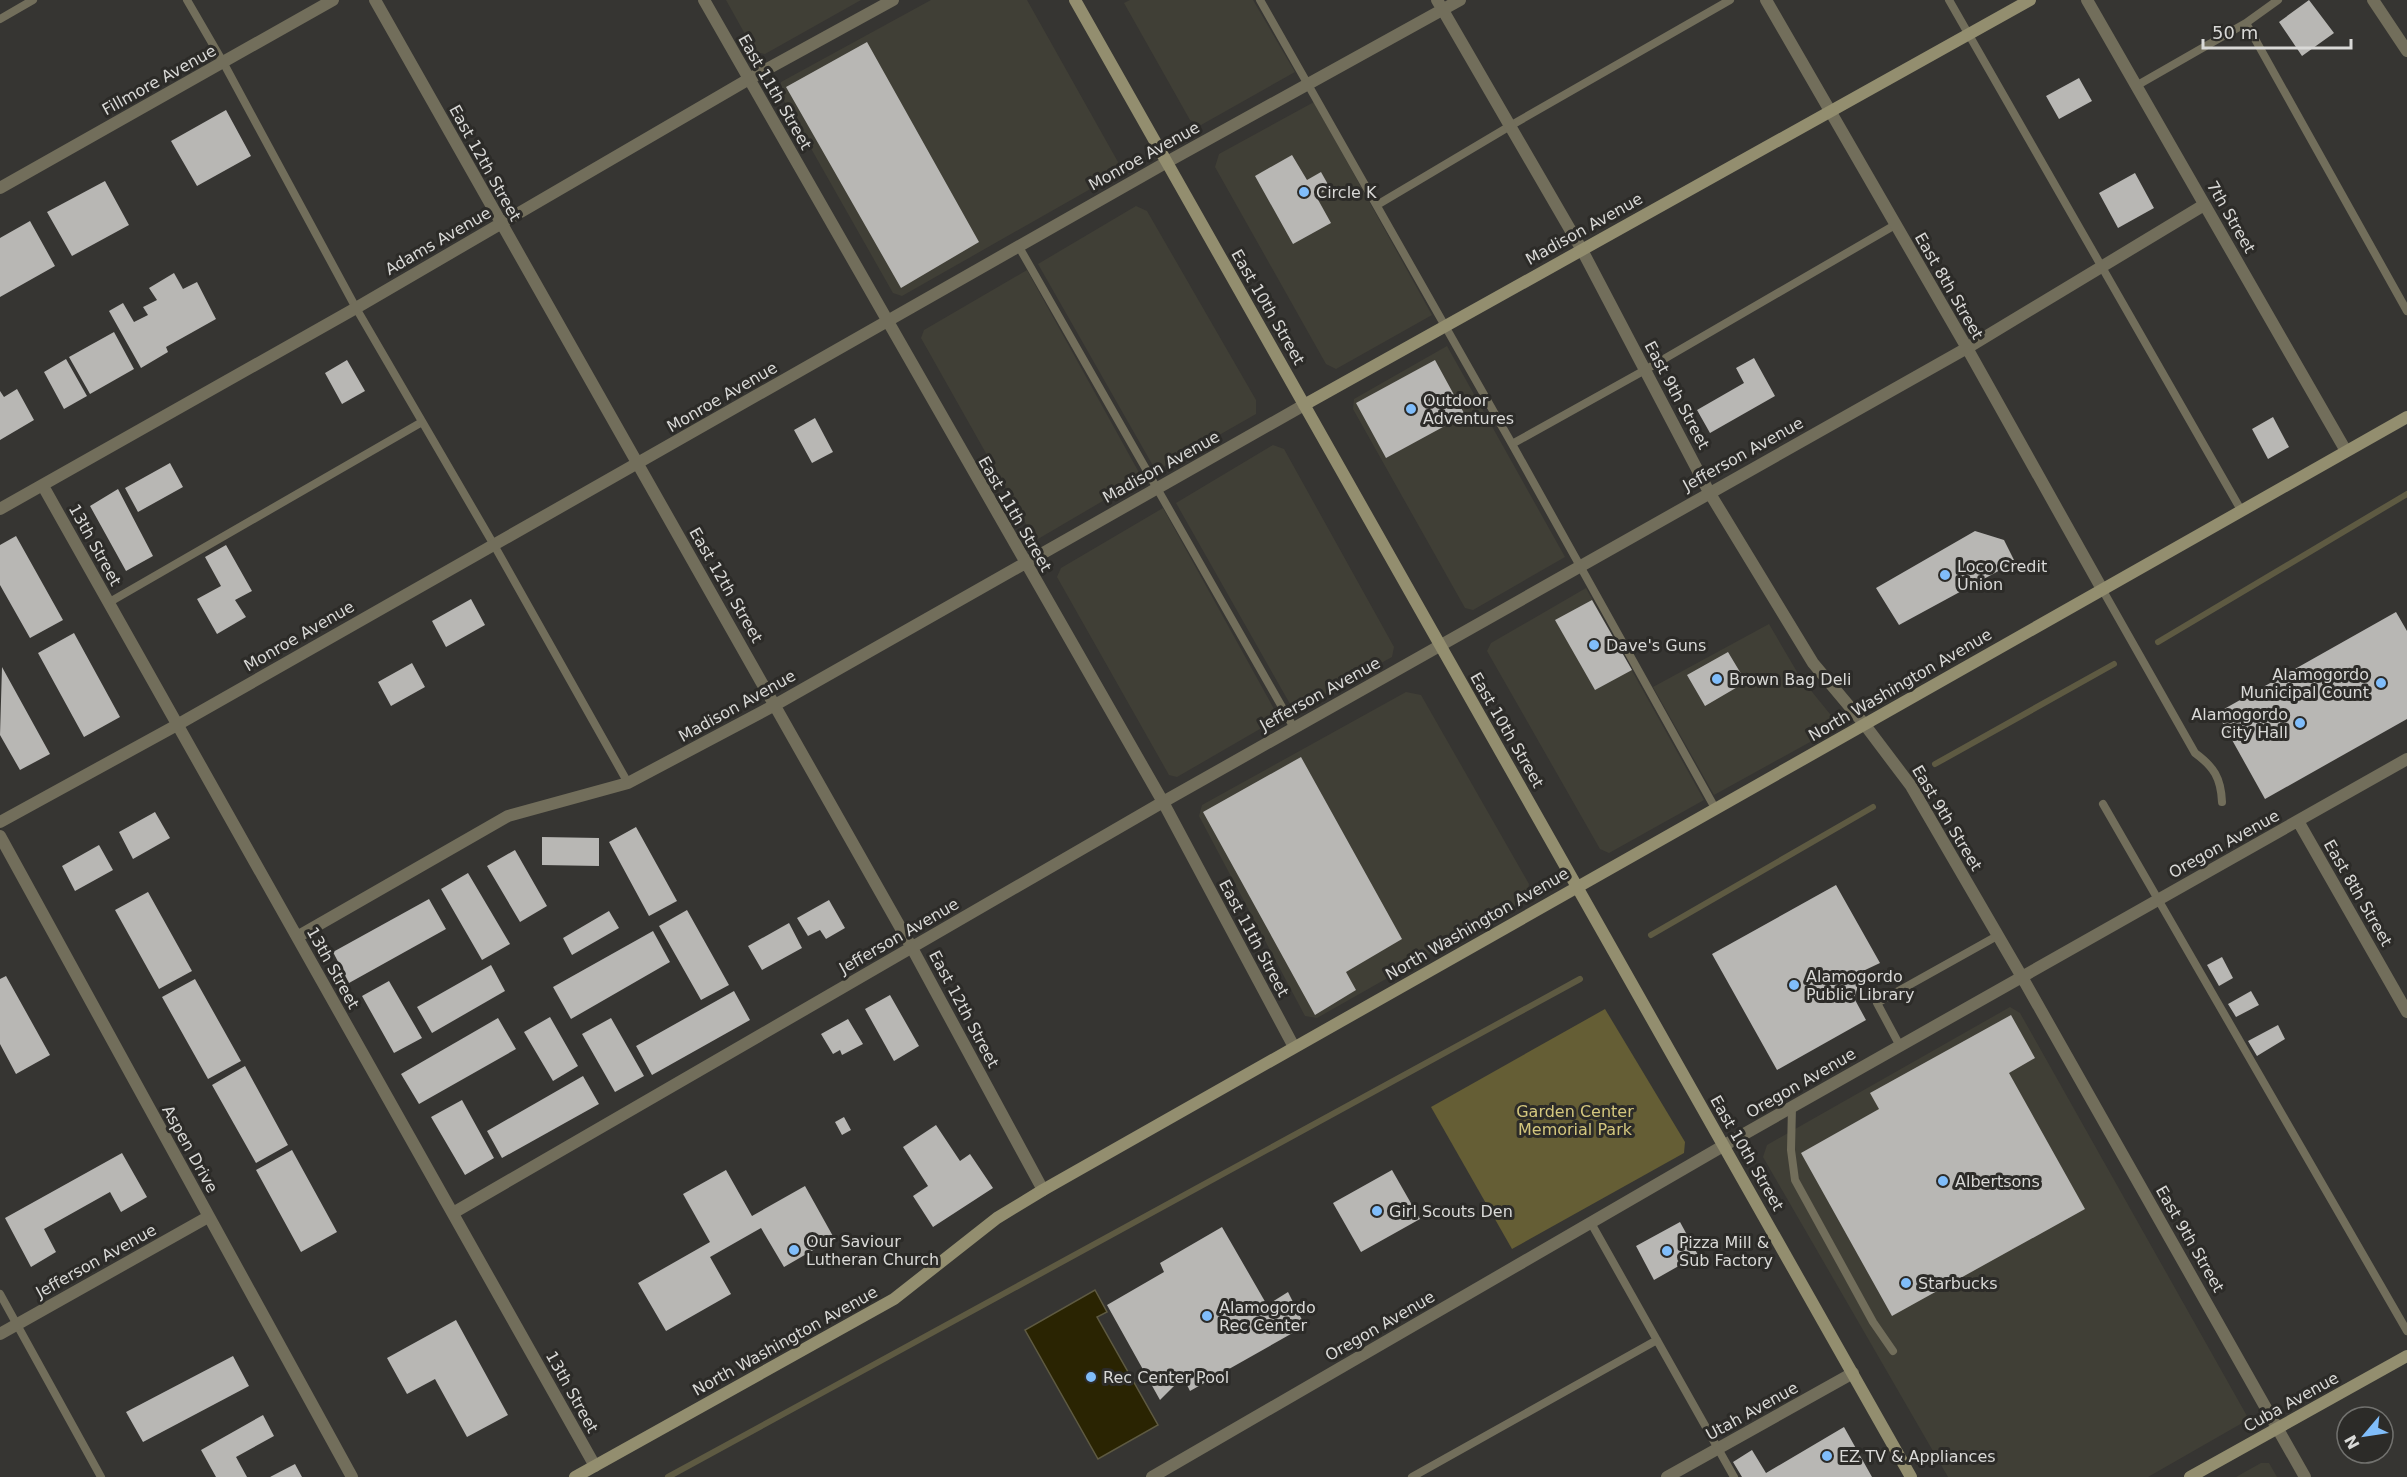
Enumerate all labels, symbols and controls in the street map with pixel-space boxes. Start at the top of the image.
scale bar [2203,12,2352,50]
text: 50 m [2212,22,2258,43]
street label: East 11th Street [734,31,816,153]
street label: Fillmore Avenue [99,41,219,119]
street label: East 12th Street [445,102,525,224]
street label: Monroe Avenue [1085,118,1203,194]
street label: 7th Street [2203,177,2259,257]
place label: Circle K [1316,183,1377,202]
marker: Circle K [1297,185,1311,199]
street label: Madison Avenue [1522,189,1646,269]
street label: Adams Avenue [382,203,494,279]
street label: East 8th Street [1911,229,1987,343]
street label: East 10th Street [1227,246,1309,368]
street label: East 9th Street [1640,338,1714,452]
street label: Monroe Avenue [664,358,780,436]
place label: Outdoor Adventures [1423,391,1514,428]
marker: Outdoor Adventures [1404,402,1418,416]
street label: Jefferson Avenue [1679,413,1807,495]
street label: Madison Avenue [1099,427,1223,507]
street label: East 11th Street [974,453,1056,575]
street label: 13th Street [65,501,125,589]
street label: East 12th Street [685,524,767,646]
place label: Loco Credit Union [1957,557,2047,594]
marker: Loco Credit Union [1938,568,1952,582]
street label: Monroe Avenue [241,597,357,675]
street label: North Washington Avenue [1805,625,1995,745]
place label: Dave's Guns [1606,636,1706,655]
marker: Dave's Guns [1587,638,1601,652]
street label: Jefferson Avenue [1256,653,1384,735]
place label: Alamogordo Municipal Count [2240,665,2369,702]
street label: Madison Avenue [675,666,799,746]
street label: East 10th Street [1466,669,1548,791]
place label: Brown Bag Deli [1729,670,1851,689]
marker: Brown Bag Deli [1710,672,1724,686]
marker: Alamogordo Municipal Count [2374,676,2388,690]
place label: Alamogordo City Hall [2191,705,2288,742]
marker: Alamogordo City Hall [2293,716,2307,730]
street label: East 9th Street [1908,762,1986,874]
street label: Oregon Avenue [2165,806,2283,882]
street label: East 8th Street [2320,836,2396,950]
street label: North Washington Avenue [1382,864,1572,984]
street label: East 11th Street [1215,876,1293,1000]
street label: Jefferson Avenue [835,894,962,978]
street label: 13th Street [303,924,363,1012]
street label: East 12th Street [925,947,1003,1071]
place label: Alamogordo Public Library [1806,967,1914,1004]
marker: Alamogordo Public Library [1787,978,1801,992]
street label: Oregon Avenue [1743,1044,1859,1122]
street label: East 10th Street [1706,1092,1788,1214]
street label: Aspen Drive [158,1102,222,1196]
park label: Garden Center Memorial Park [1516,1102,1634,1139]
place label: Albertsons [1955,1172,2040,1191]
marker: Albertsons [1936,1174,1950,1188]
street label: East 9th Street [2152,1182,2228,1296]
place label: Girl Scouts Den [1389,1202,1513,1221]
marker: Girl Scouts Den [1370,1204,1384,1218]
street label: Jefferson Avenue [32,1220,160,1302]
place label: Our Saviour Lutheran Church [806,1232,939,1269]
place label: Pizza Mill & Sub Factory [1679,1233,1773,1270]
marker: Our Saviour Lutheran Church [787,1243,801,1257]
marker: Pizza Mill & Sub Factory [1660,1244,1674,1258]
place label: Starbucks [1918,1274,1998,1293]
marker: Starbucks [1899,1276,1913,1290]
street label: North Washington Avenue [689,1282,881,1400]
street label: Oregon Avenue [1322,1287,1438,1365]
place label: Alamogordo Rec Center [1219,1298,1316,1335]
marker: Alamogordo Rec Center [1200,1309,1214,1323]
street label: 13th Street [542,1348,602,1436]
place label: Rec Center Pool [1103,1368,1229,1387]
street label: Cuba Avenue [2240,1368,2342,1436]
marker: Rec Center Pool [1084,1370,1098,1384]
street label: Utah Avenue [1703,1378,1801,1444]
north arrow [2335,1405,2395,1465]
text: N [2341,1432,2364,1452]
place label: EZ TV & Appliances [1839,1447,1996,1466]
marker: EZ TV & Appliances [1820,1449,1834,1463]

